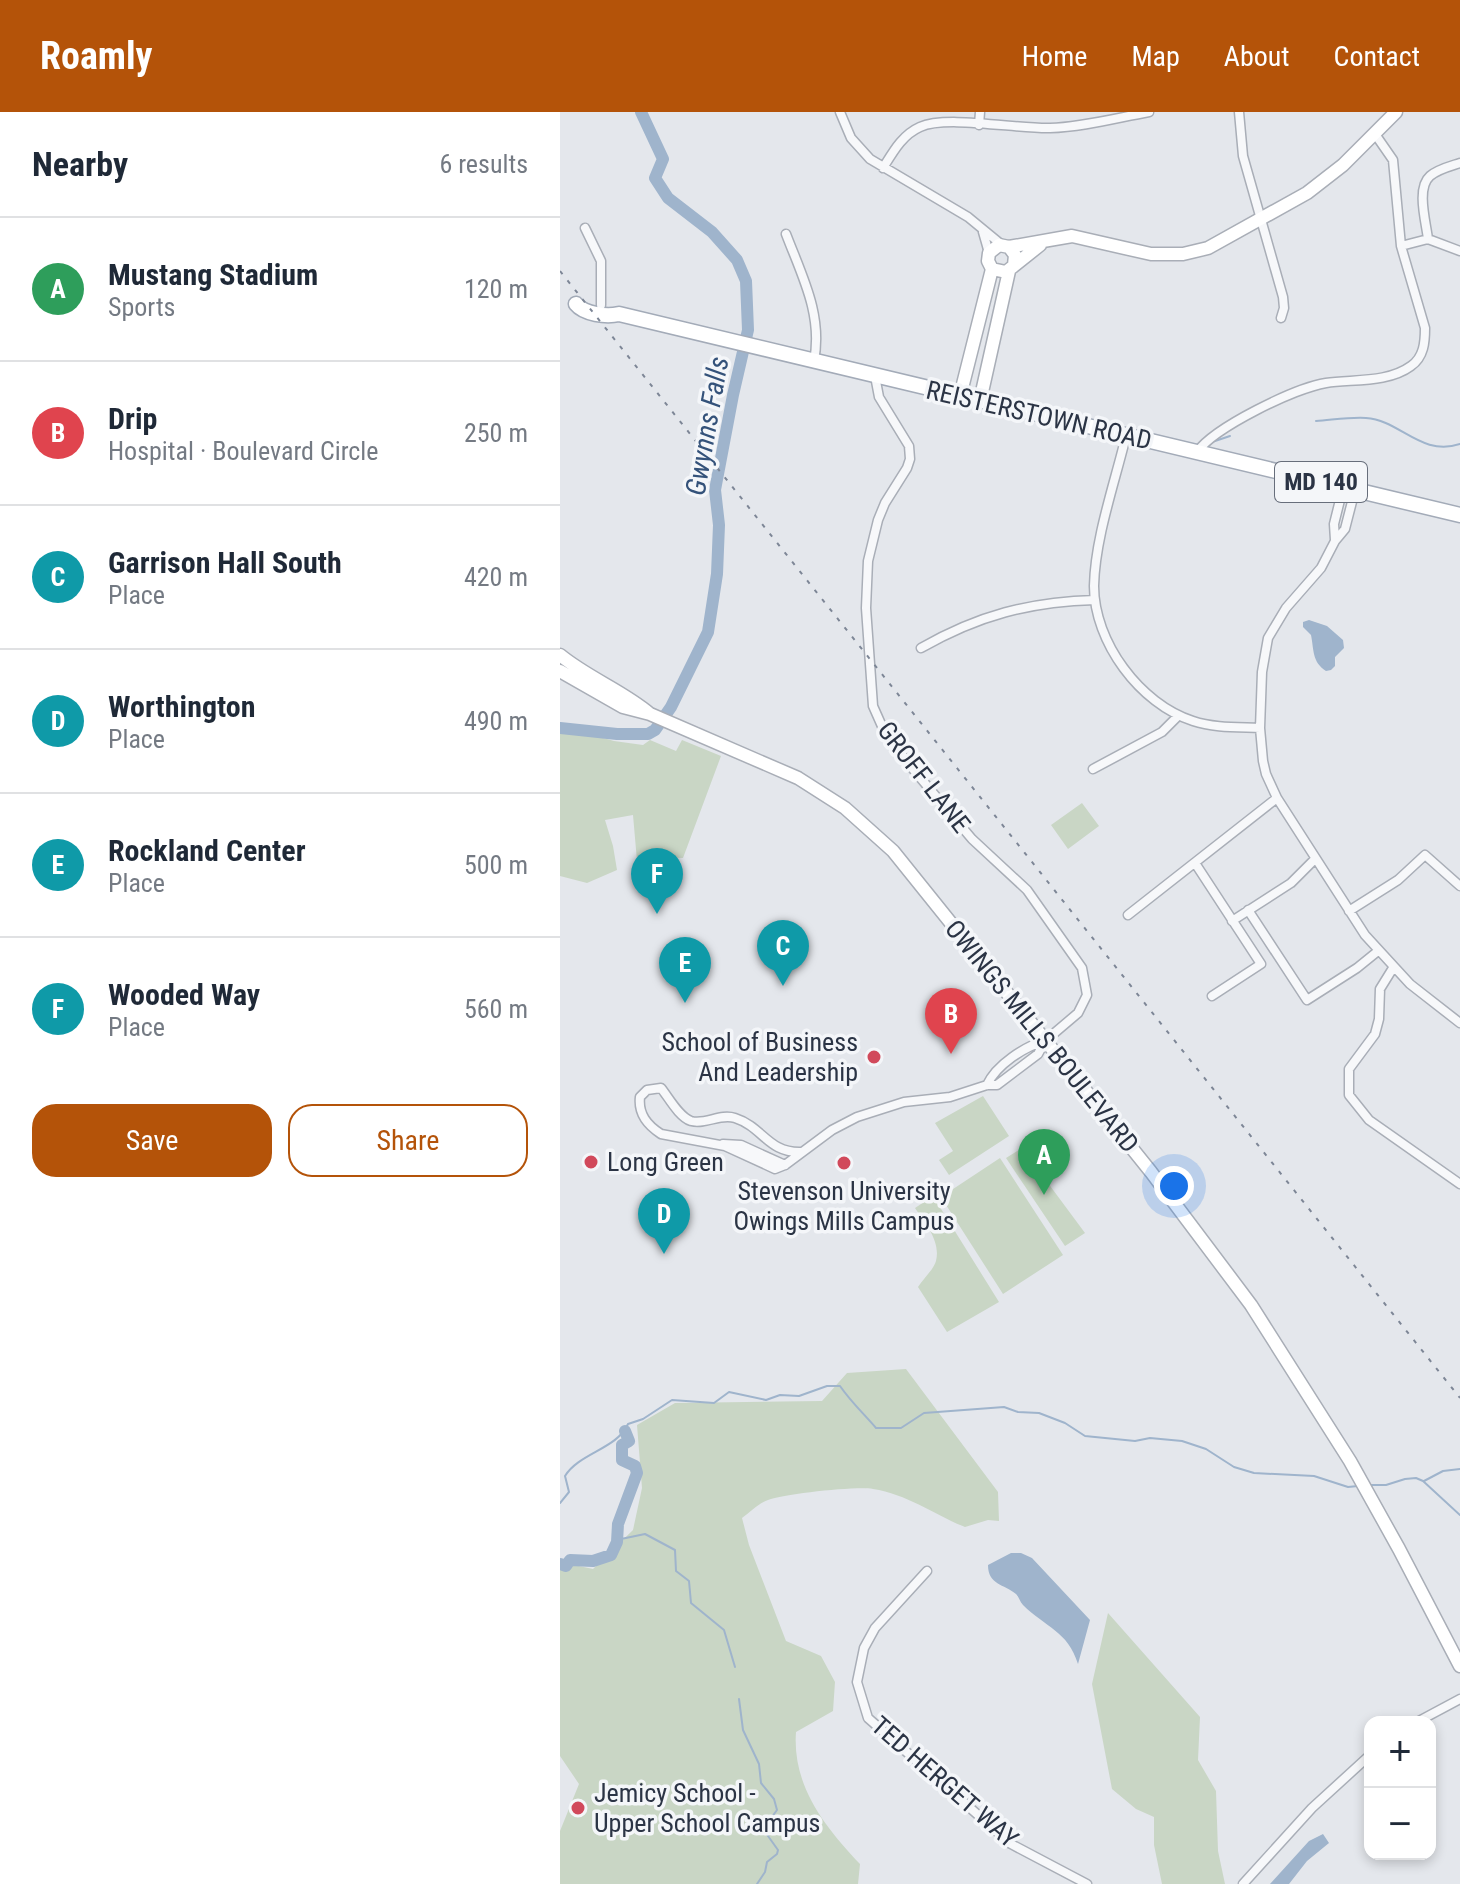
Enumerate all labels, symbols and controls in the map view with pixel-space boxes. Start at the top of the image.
text: Roamly [40,34,153,78]
text: Home [1022,40,1087,73]
text: Map [1131,40,1180,73]
text: About [1224,40,1290,73]
text: Contact [1334,40,1420,73]
text: Nearby [32,144,128,184]
text: 6 results [439,149,528,179]
text: Mustang Stadium [108,257,318,292]
text: A [50,274,66,304]
text: 120 m [464,274,528,304]
text: Sports [108,292,175,322]
water label: Gwynns Falls [679,354,735,498]
street label: REISTERSTOWN ROAD [924,374,1154,456]
text: Drip [108,401,157,436]
text: B [51,418,65,448]
text: 250 m [464,418,528,448]
text: Hospital · Boulevard Circle [108,436,379,466]
road number: MD 140 [1275,462,1367,502]
text: Garrison Hall South [108,545,342,580]
text: C [51,562,65,592]
text: 420 m [464,562,528,592]
text: Place [108,580,165,610]
text: Worthington [108,689,255,724]
text: D [51,706,65,736]
text: 490 m [464,706,528,736]
street label: GROFF LANE [871,716,977,838]
text: Place [108,724,165,754]
text: Rockland Center [108,833,306,868]
pin: F [631,848,683,914]
text: E [52,850,64,880]
text: 500 m [464,850,528,880]
text: Place [108,868,165,898]
street label: OWINGS MILLS BOULEVARD [939,913,1145,1159]
pin: C [757,920,809,986]
pin: E [659,937,711,1003]
text: Wooded Way [108,977,260,1012]
pin: B [925,988,977,1054]
text: F [52,994,64,1024]
text: 560 m [464,994,528,1024]
text: Place [108,1012,165,1042]
place label: School of Business And Leadership [662,1027,858,1087]
marker: School of Business And Leadership [865,1048,883,1066]
button: Save [32,1104,272,1177]
button: Share [288,1104,528,1177]
pin: A [1018,1129,1070,1195]
place label: Long Green [607,1147,724,1177]
marker: Long Green [582,1153,600,1171]
marker: Stevenson University Owings Mills Campus [835,1154,853,1172]
your location [1154,1166,1194,1206]
place label: Stevenson University Owings Mills Campus [733,1176,955,1236]
pin: D [638,1188,690,1254]
street label: TED HERGET WAY [866,1710,1025,1854]
map controls [1364,1716,1436,1860]
button: + [1364,1716,1436,1788]
place label: Jemicy School - Upper School Campus [594,1778,820,1838]
button: − [1364,1788,1436,1860]
marker: Jemicy School - Upper School Campus [569,1799,587,1817]

